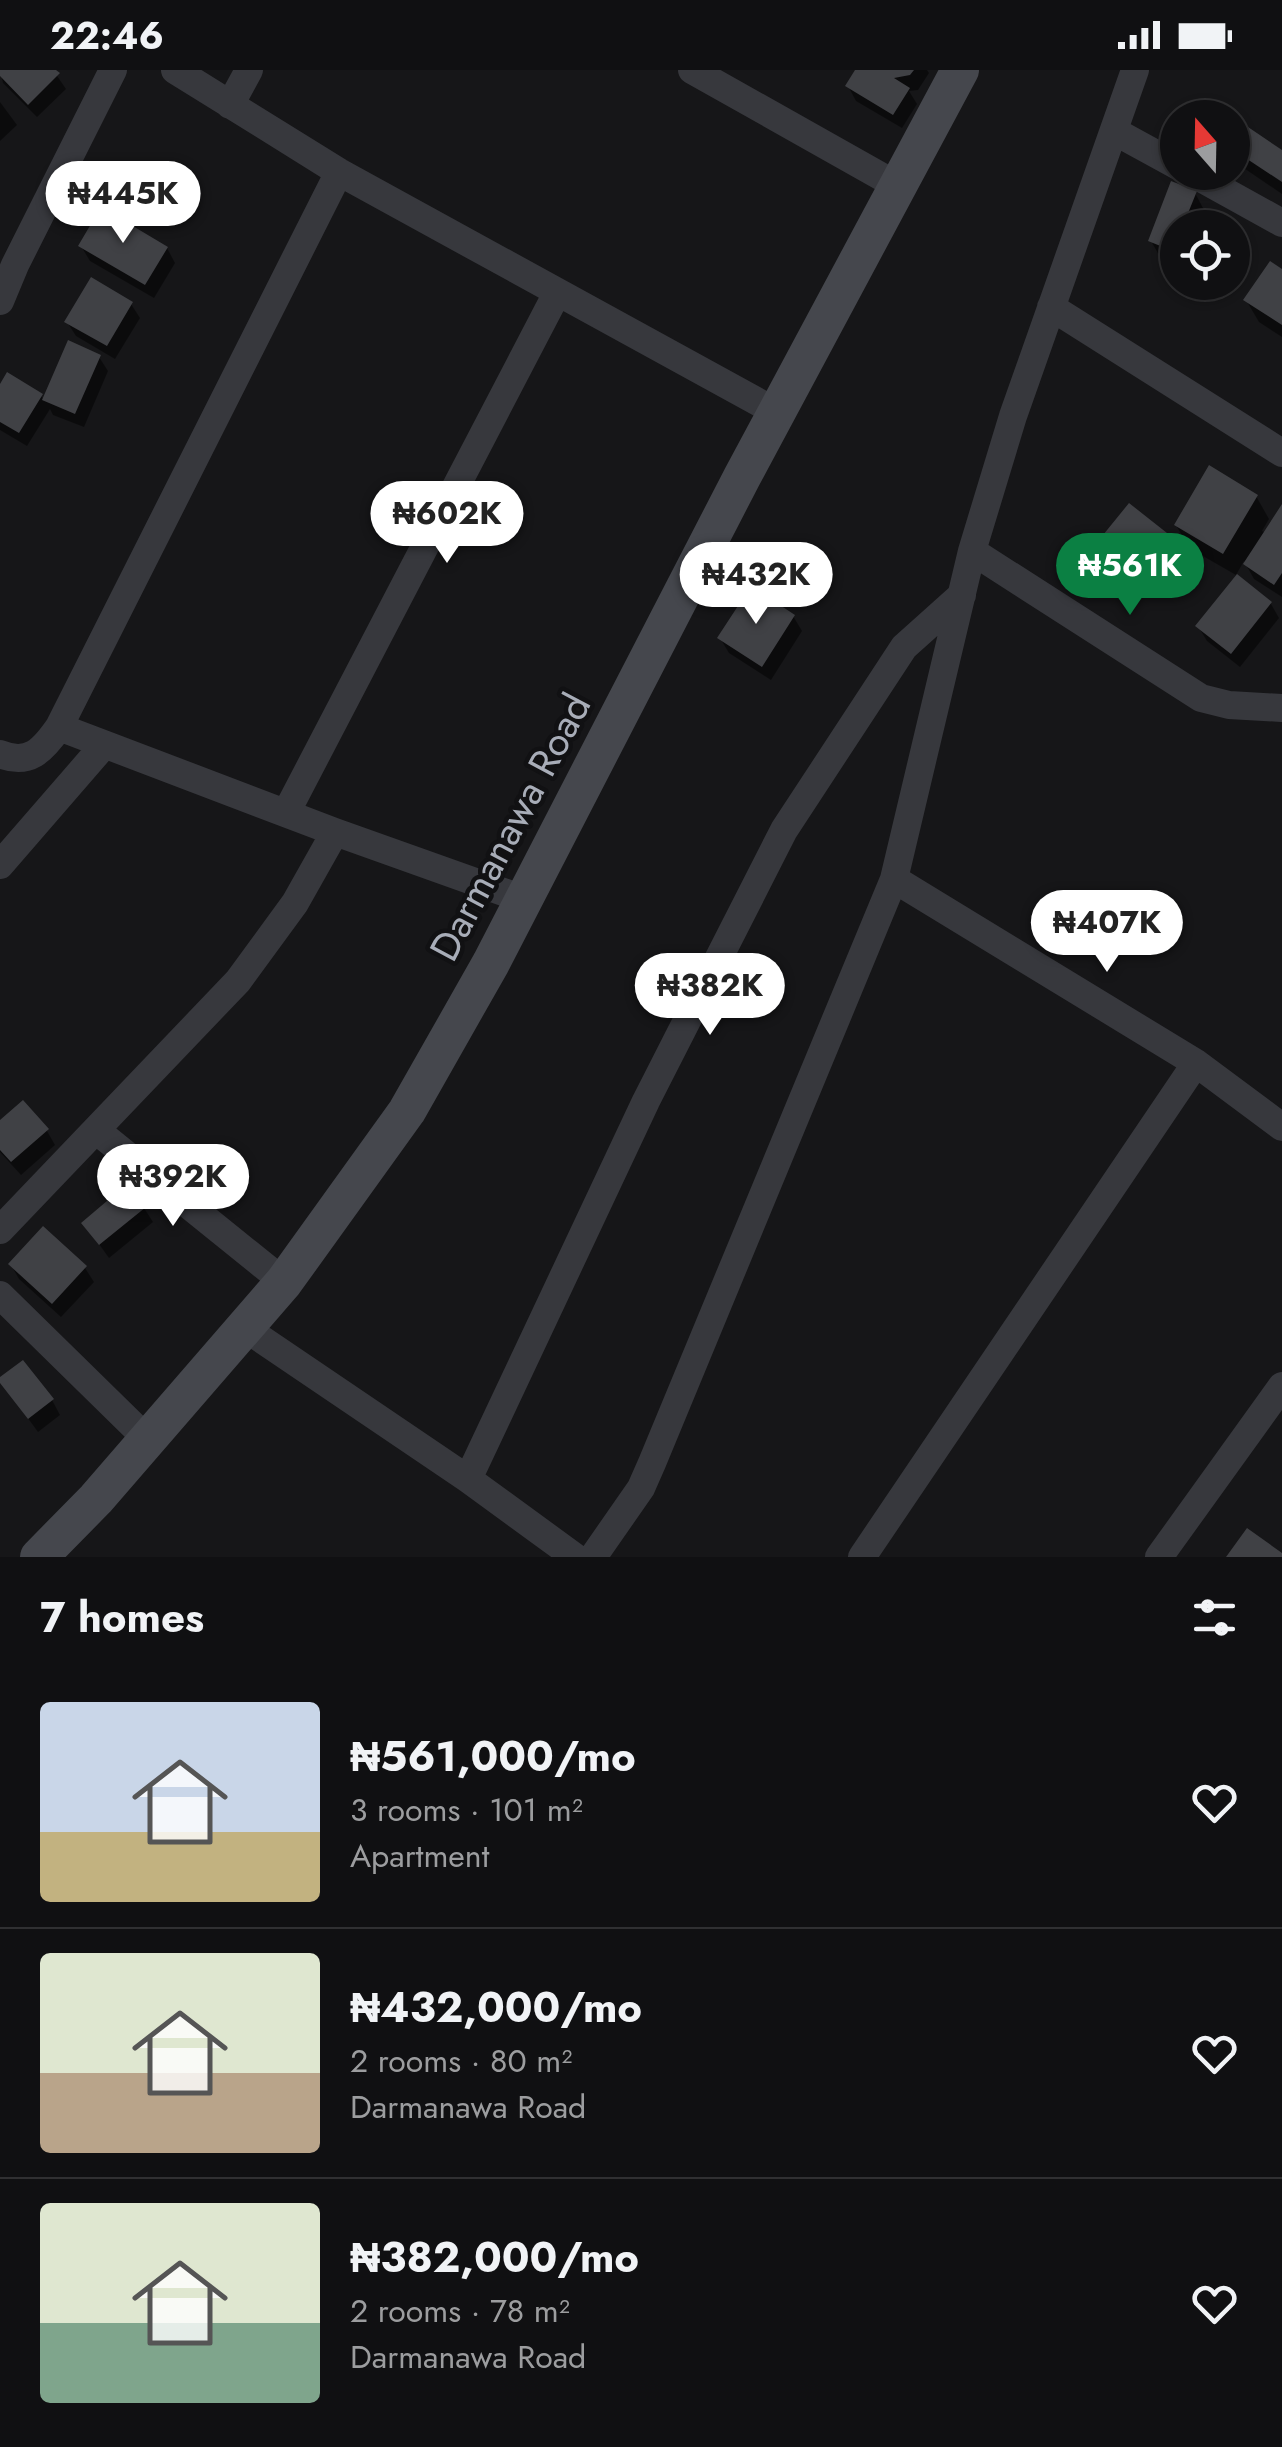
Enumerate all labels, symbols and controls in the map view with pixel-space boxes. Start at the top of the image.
text: 22:46 [50,8,164,63]
north arrow [1160,100,1250,190]
map controls [1160,100,1250,300]
pin: ₦445K [53,161,193,246]
text: ₦445K [68,170,178,216]
button: locate [1160,210,1250,300]
pin: ₦602K [377,481,517,566]
text: ₦602K [392,490,502,536]
pin: ₦561K [1060,533,1200,618]
pin: ₦432K [686,542,826,627]
text: ₦561K [1078,542,1182,588]
text: ₦432K [702,551,810,597]
street label: Darmanawa Road [415,683,605,971]
pin: ₦407K [1037,890,1177,975]
text: ₦407K [1053,899,1161,945]
pin: ₦382K [640,953,780,1038]
text: ₦382K [657,962,763,1008]
pin: ₦392K [103,1144,243,1229]
text: ₦392K [119,1153,227,1199]
text: 7 homes [40,1587,204,1648]
icon: filters [1187,1590,1242,1645]
text: ₦561,000/mo [350,1726,636,1787]
icon: home [120,1742,240,1862]
icon: heart [1187,1775,1242,1830]
text: 3 rooms · 101 m² [350,1787,583,1833]
text: Apartment [350,1833,489,1879]
text: ₦432,000/mo [350,1977,642,2038]
icon: home [120,1993,240,2113]
icon: heart [1187,2026,1242,2081]
text: 2 rooms · 80 m² [350,2038,572,2084]
text: Darmanawa Road [350,2084,586,2130]
text: ₦382,000/mo [350,2227,639,2288]
icon: home [120,2243,240,2363]
icon: heart [1187,2276,1242,2331]
text: 2 rooms · 78 m² [350,2288,570,2334]
text: Darmanawa Road [350,2334,586,2380]

